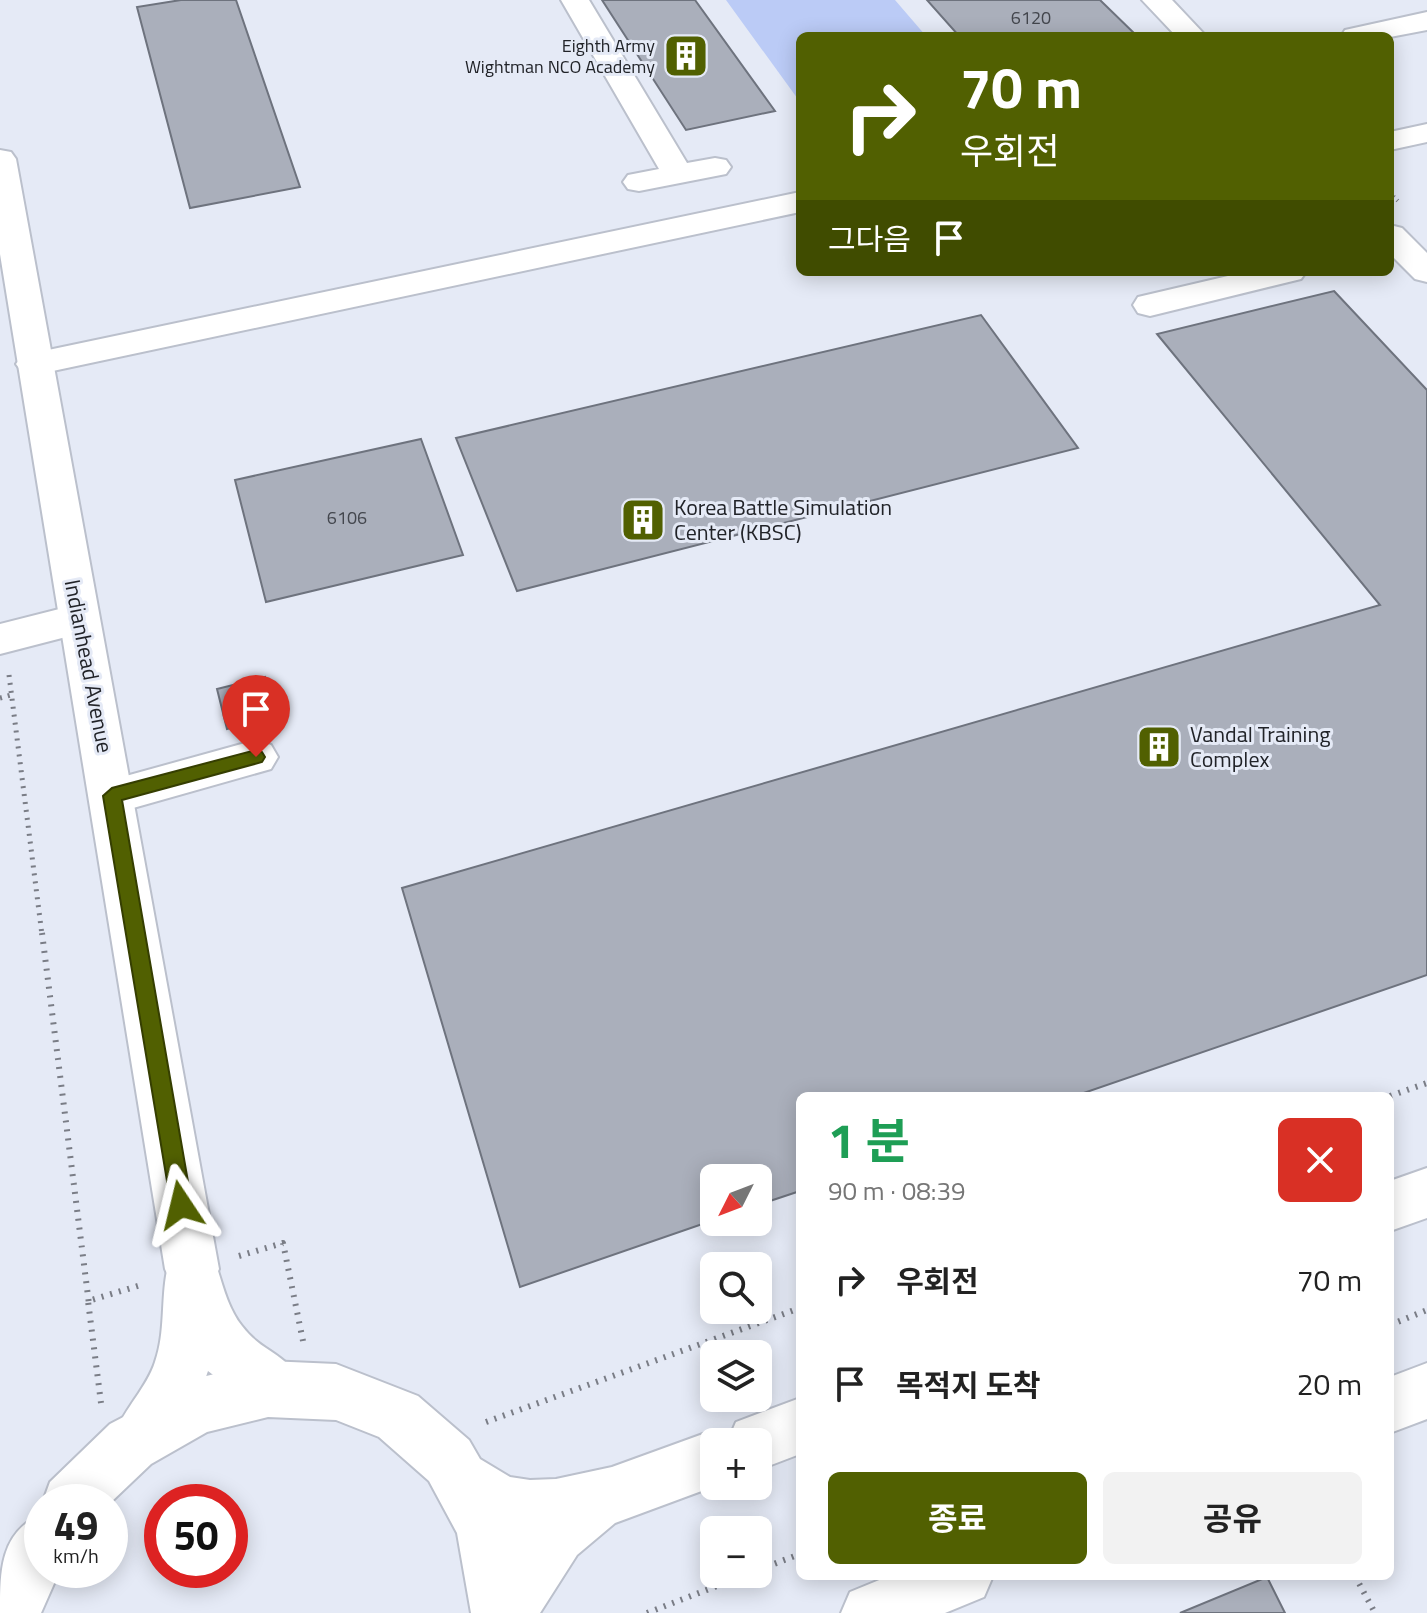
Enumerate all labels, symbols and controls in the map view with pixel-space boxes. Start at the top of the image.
house number: 6120 [1011,4,1051,31]
place label: Eighth Army Wightman NCO Academy [465,32,655,80]
building icon: Eighth Army Wightman NCO Academy [662,32,710,80]
text: 70 m [960,45,1082,130]
icon: right [828,64,932,168]
text: 우회전 [960,123,1059,178]
text: 그다음 [828,216,911,262]
icon: arrive [927,216,971,260]
place label: Korea Battle Simulation Center (KBSC) [674,490,892,549]
building icon: Korea Battle Simulation Center (KBSC) [619,496,667,544]
house number: 6106 [327,504,367,531]
street label: Indianhead Avenue [56,576,122,756]
pin [222,675,290,757]
icon: arrive [234,687,278,731]
place label: Vandal Training Complex [1190,717,1331,776]
building icon: Vandal Training Complex [1135,723,1183,771]
text: 1 분 [828,1104,910,1177]
button: close [1278,1118,1362,1202]
position arrow [139,1163,223,1247]
north arrow [700,1164,772,1236]
map controls [700,1164,772,1588]
text: 90 m · 08:39 [828,1171,966,1210]
button: search [700,1252,772,1324]
text: 70 m [1297,1257,1362,1303]
icon: right [828,1258,872,1302]
text: 우회전 [896,1258,979,1304]
button: layers [700,1340,772,1412]
text: 20 m [1297,1361,1362,1407]
icon: arrive [828,1362,872,1406]
text: 목적지 도착 [896,1362,1041,1408]
button: + [700,1428,772,1500]
button: 종료 [828,1472,1087,1564]
button: 공유 [1103,1472,1362,1564]
speed limit sign: 50 [144,1484,248,1588]
text: 49 [54,1495,98,1556]
button: − [700,1516,772,1588]
text: km/h [53,1540,99,1571]

